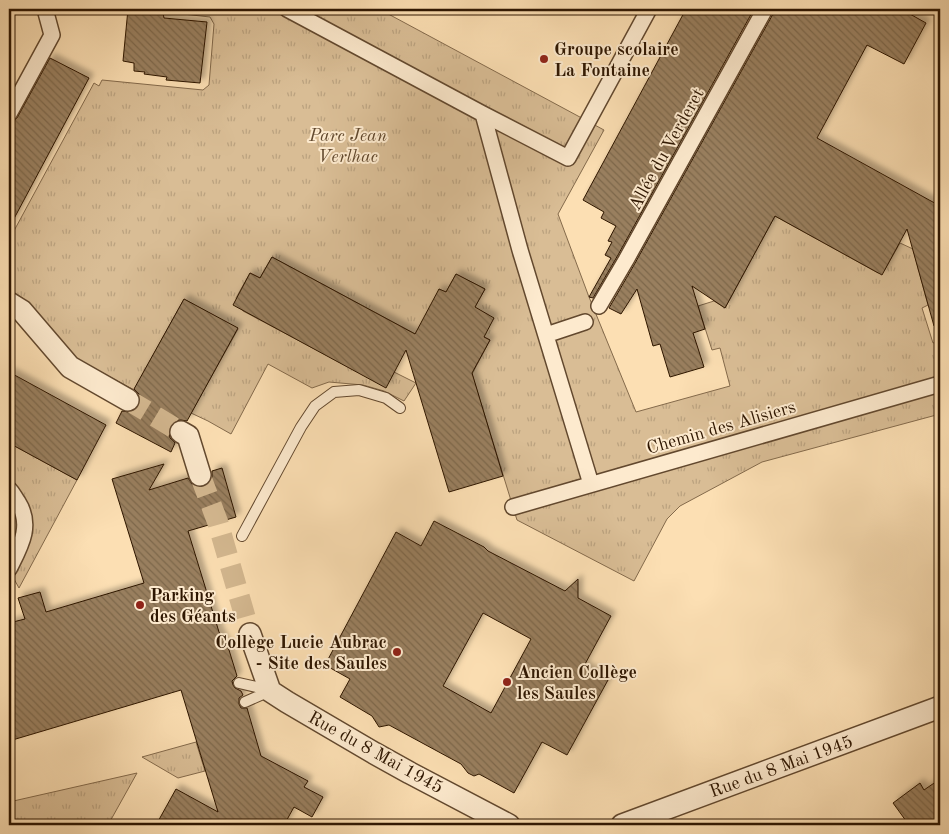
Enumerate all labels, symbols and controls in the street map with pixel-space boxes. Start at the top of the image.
place label: Groupe scolaire La Fontaine [554,41,679,80]
marker: Groupe scolaire La Fontaine [538,53,550,65]
street label: Allée du Verderet [626,85,708,214]
park label: Parc Jean Verlhac [308,127,387,166]
street label: Chemin des Alisiers [645,398,798,458]
place label: Parking des Géants [150,587,236,626]
marker: Parking des Géants [134,599,146,611]
place label: Collège Lucie Aubrac - Site des Saules [215,634,387,673]
marker: Collège Lucie Aubrac - Site des Saules [391,646,403,658]
place label: Ancien Collège les Saules [517,664,637,703]
marker: Ancien Collège les Saules [501,676,513,688]
street label: Rue du 8 Mai 1945 [305,708,446,797]
street label: Rue du 8 Mai 1945 [707,733,855,801]

